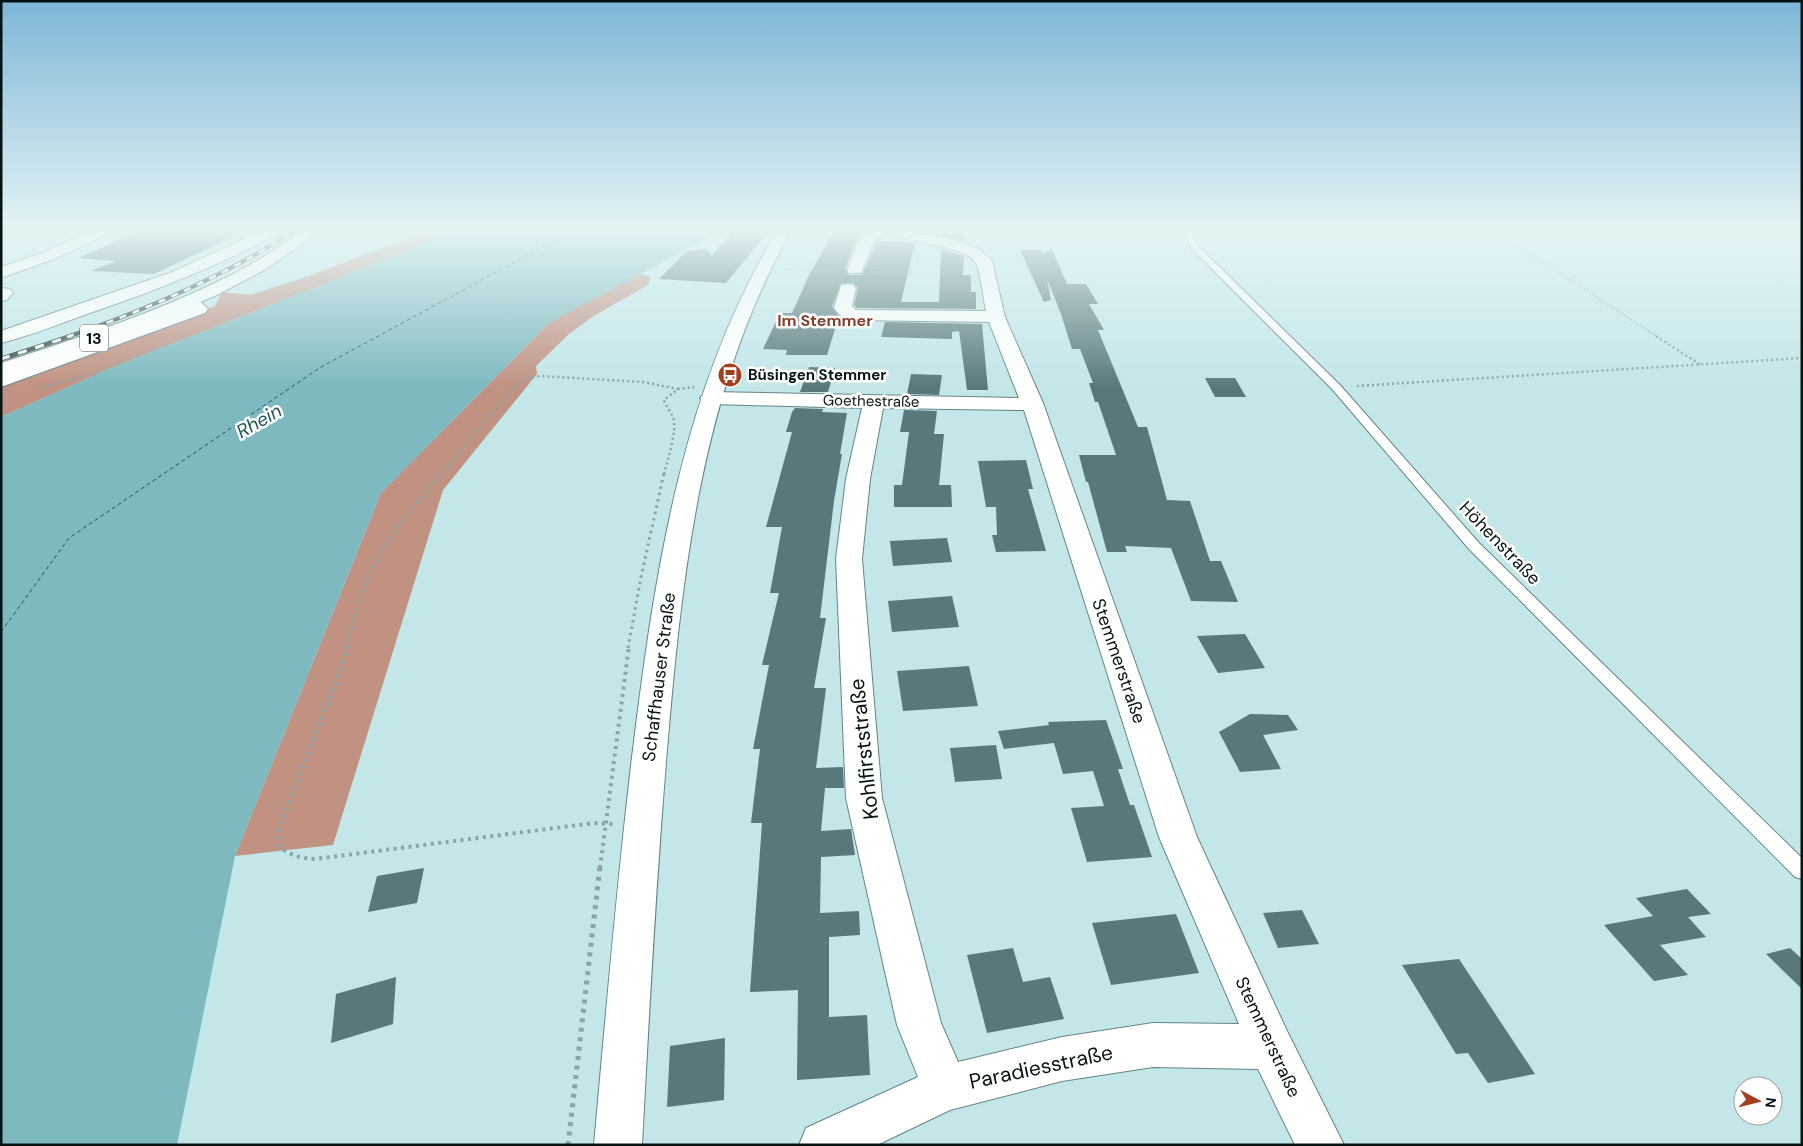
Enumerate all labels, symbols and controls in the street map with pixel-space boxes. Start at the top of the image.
district label: Im Stemmer [777,310,873,331]
road number: 13 [80,324,108,352]
bus stop icon: Büsingen Stemmer [717,362,743,388]
place label: Büsingen Stemmer [748,365,886,385]
street label: Goethestraße [823,390,919,412]
water label: Rhein [232,398,286,444]
street label: Höhenstraße [1454,496,1546,590]
street label: Schaffhauser Straße [637,591,681,763]
street label: Stemmerstraße [1086,595,1152,727]
street label: Kohlfirststraße [843,677,885,821]
street label: Stemmerstraße [1230,973,1306,1101]
street label: Paradiesstraße [967,1038,1115,1096]
north arrow [1733,1076,1783,1126]
text: N [1761,1096,1780,1109]

